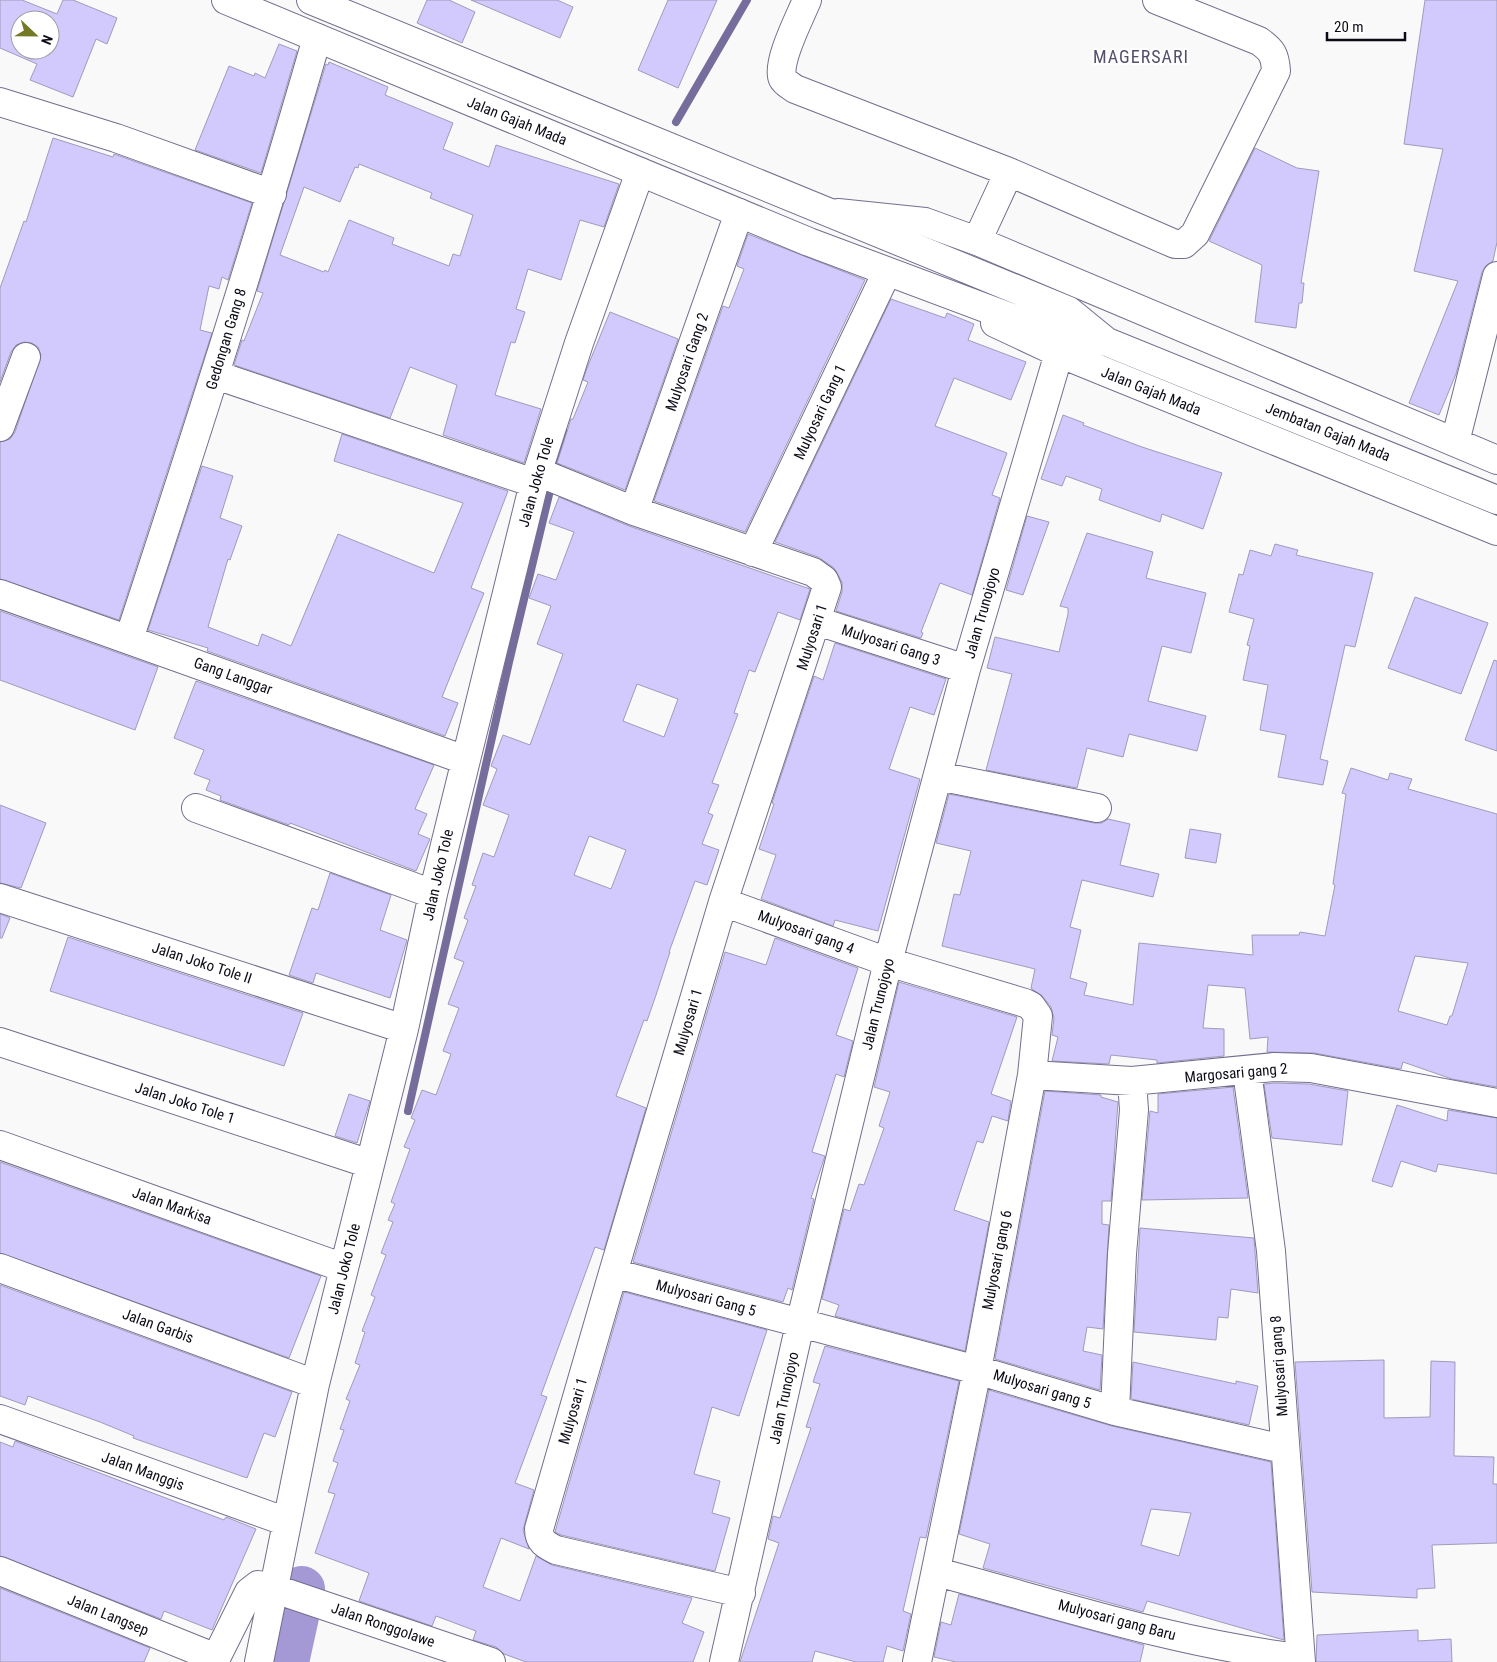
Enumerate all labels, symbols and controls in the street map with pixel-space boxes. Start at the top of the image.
north arrow [10,10,60,60]
scale bar [1327,10,1404,42]
text: 20 m [1334,18,1364,36]
text: N [38,33,56,47]
district label: MAGERSARI [1093,46,1189,67]
street label: Jalan Gajah Mada [464,93,570,149]
street label: Gedongan Gang 8 [202,286,250,392]
street label: Mulyosari Gang 2 [662,311,712,413]
street label: Mulyosari Gang 1 [790,362,850,462]
street label: Jalan Gajah Mada [1098,363,1204,419]
street label: Jembatan Gajah Mada [1263,399,1393,465]
street label: Jalan Joko Tole [515,435,557,529]
street label: Jalan Trunojoyo [960,565,1004,661]
street label: Mulyosari 1 [793,602,831,672]
street label: Mulyosari Gang 3 [839,621,943,669]
street label: Gang Langgar [191,653,275,699]
street label: Jalan Joko Tole [419,828,457,922]
street label: Mulyosari gang 4 [755,906,857,958]
street label: Jalan Joko Tole II [150,938,254,988]
street label: Jalan Trunojoyo [858,956,898,1052]
street label: Mulyosari 1 [670,987,706,1057]
street label: Margosari gang 2 [1184,1060,1288,1086]
street label: Jalan Joko Tole 1 [133,1078,237,1128]
street label: Jalan Markisa [130,1183,214,1229]
street label: Mulyosari gang 6 [979,1209,1015,1311]
street label: Jalan Joko Tole [324,1222,364,1316]
street label: Mulyosari Gang 5 [654,1276,758,1320]
street label: Jalan Garbis [120,1305,196,1347]
street label: Mulyosari gang 8 [1266,1315,1292,1417]
street label: Jalan Trunojoyo [765,1350,803,1446]
street label: Mulyosari gang 5 [991,1366,1093,1412]
street label: Mulyosari 1 [555,1376,591,1446]
street label: Jalan Manggis [99,1448,187,1494]
street label: Jalan Langsep [65,1591,151,1639]
street label: Mulyosari gang Baru [1056,1596,1178,1644]
street label: Jalan Ronggolawe [329,1599,437,1651]

